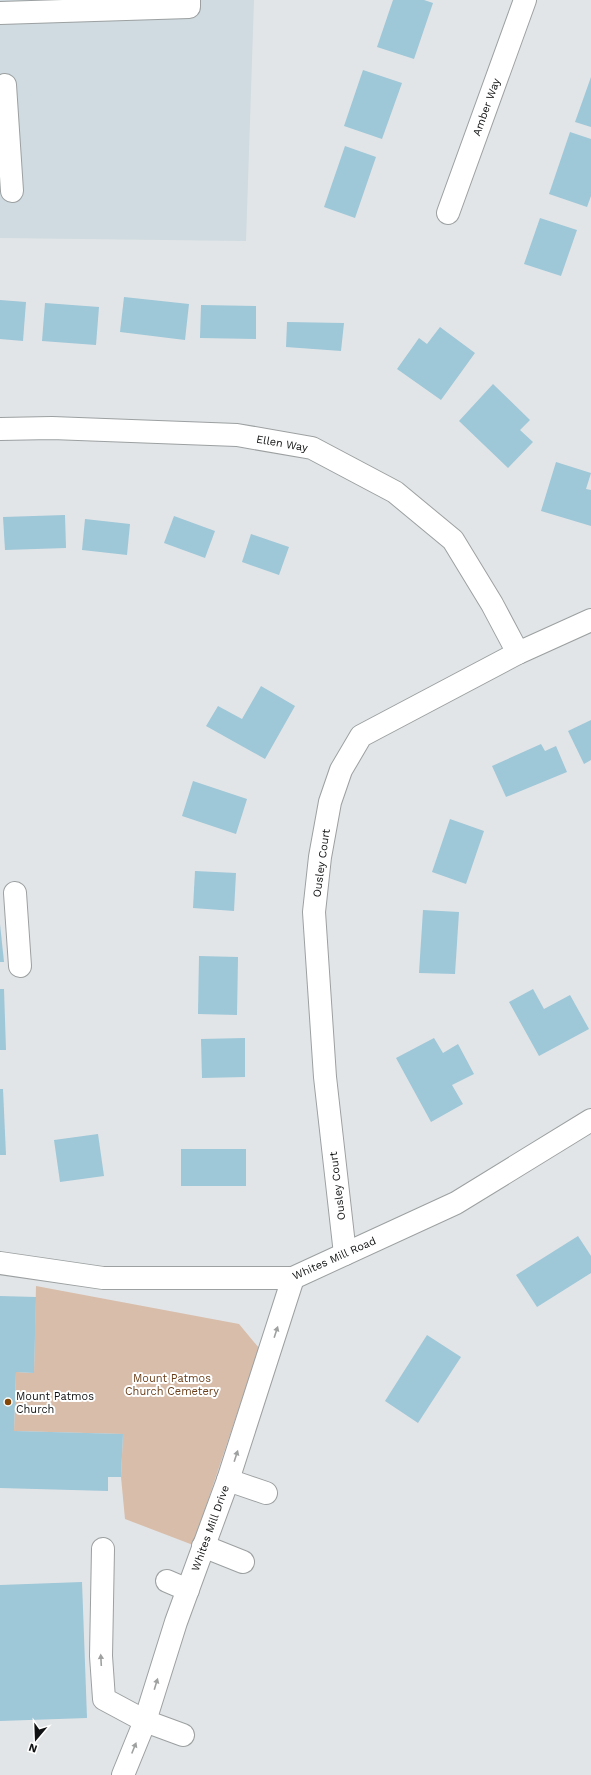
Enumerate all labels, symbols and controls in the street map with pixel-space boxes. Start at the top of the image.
street label: Amber Way [470,76,503,138]
street label: Ellen Way [255,433,309,454]
street label: Ousley Court [310,828,333,898]
street label: Ousley Court [327,1150,348,1221]
street label: Whites Mill Road [290,1234,378,1283]
one-way arrow [273,1326,279,1338]
park label: Mount Patmos Church Cemetery [125,1372,219,1398]
place label: Mount Patmos Church [16,1390,94,1416]
marker: Mount Patmos Church [3,1397,13,1407]
one-way arrow [233,1449,239,1461]
street label: Whites Mill Drive [189,1483,232,1573]
one-way arrow [98,1653,104,1666]
one-way arrow [154,1678,160,1690]
north arrow [16,1719,56,1759]
text: N [27,1741,39,1755]
one-way arrow [131,1743,137,1754]

